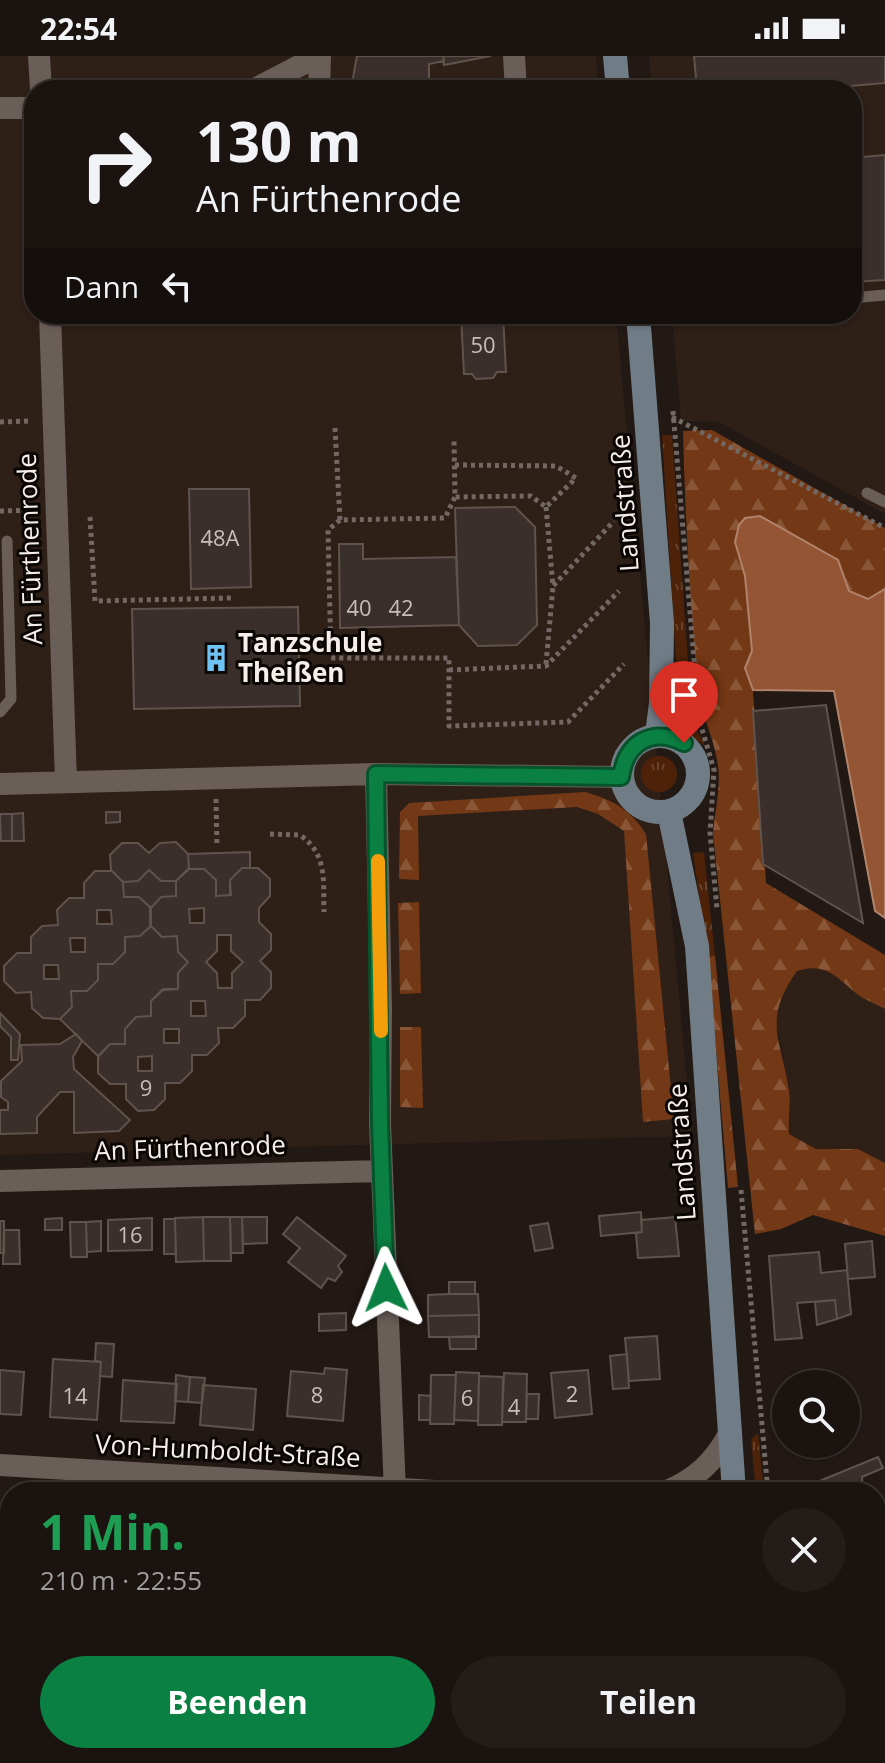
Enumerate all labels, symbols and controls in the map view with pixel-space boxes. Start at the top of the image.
text: 22:54 [40,8,117,49]
text: 130 m [196,102,362,178]
icon: right [64,112,168,216]
text: An Fürthenrode [196,174,461,223]
icon: left [155,264,199,308]
text: Dann [64,266,139,307]
house number: 50 [470,329,496,359]
street label: Landstraße [601,433,647,573]
street label: An Fürthenrode [8,453,50,645]
house number: 48A [200,522,240,552]
house number: 40 [346,592,372,622]
house number: 42 [388,592,414,622]
place label: Tanzschule Theißen [238,624,382,690]
building icon: Tanzschule Theißen [201,643,231,673]
pin [650,661,718,743]
icon: arrive [662,673,706,717]
house number: 9 [140,1072,152,1102]
street label: Landstraße [658,1082,704,1222]
street label: An Fürthenrode [94,1126,286,1168]
house number: 16 [117,1219,143,1249]
position arrow [344,1246,428,1330]
map controls [772,1370,860,1458]
button: search [772,1370,860,1458]
house number: 2 [566,1378,578,1408]
house number: 8 [311,1379,323,1409]
house number: 14 [62,1380,88,1410]
house number: 6 [461,1382,473,1412]
house number: 4 [508,1391,521,1421]
street label: Von-Humboldt-Straße [94,1425,362,1475]
text: 1 Min. [40,1499,185,1564]
button: close [762,1508,846,1592]
text: 210 m · 22:55 [40,1562,202,1598]
button: Beenden [40,1656,435,1748]
button: Teilen [451,1656,846,1748]

